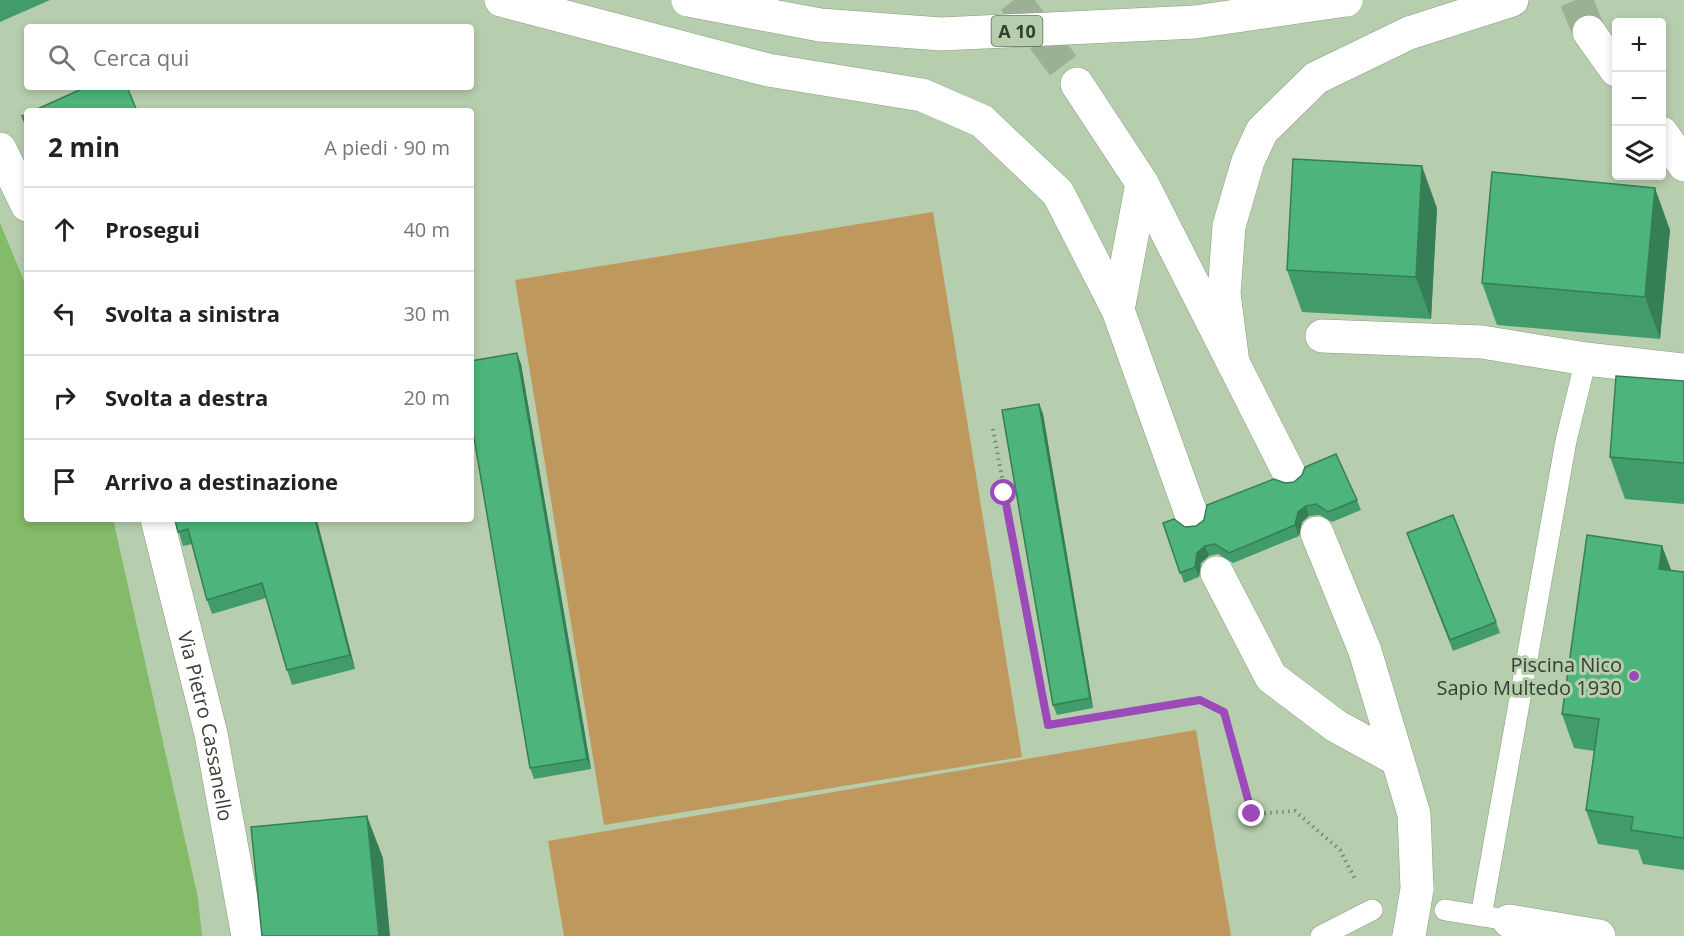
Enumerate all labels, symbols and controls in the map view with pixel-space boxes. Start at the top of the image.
road number: A 10 [992,16,1042,46]
map controls [1612,18,1666,180]
button: + [1612,18,1666,72]
search box [24,24,474,90]
icon: search [45,41,78,74]
text: Cerca qui [93,42,189,72]
button: − [1612,72,1666,126]
button: layers [1612,126,1666,180]
text: 2 min [48,129,120,165]
text: A piedi · 90 m [324,134,450,161]
icon: ahead [48,213,81,246]
text: Prosegui [105,214,200,244]
text: 40 m [403,216,450,243]
icon: left [48,297,81,330]
text: Svolta a sinistra [105,298,280,328]
text: 30 m [403,300,450,327]
icon: right [48,381,81,414]
text: Svolta a destra [105,382,268,412]
text: 20 m [403,384,450,411]
icon: arrive [48,465,81,498]
text: Arrivo a destinazione [105,466,338,496]
route start [990,479,1016,505]
street label: Via Pietro Cassanello [172,628,240,823]
place label: Piscina Nico Sapio Multedo 1930 [1437,651,1622,701]
marker: Piscina Nico Sapio Multedo 1930 [1627,669,1641,683]
route end [1238,800,1264,826]

